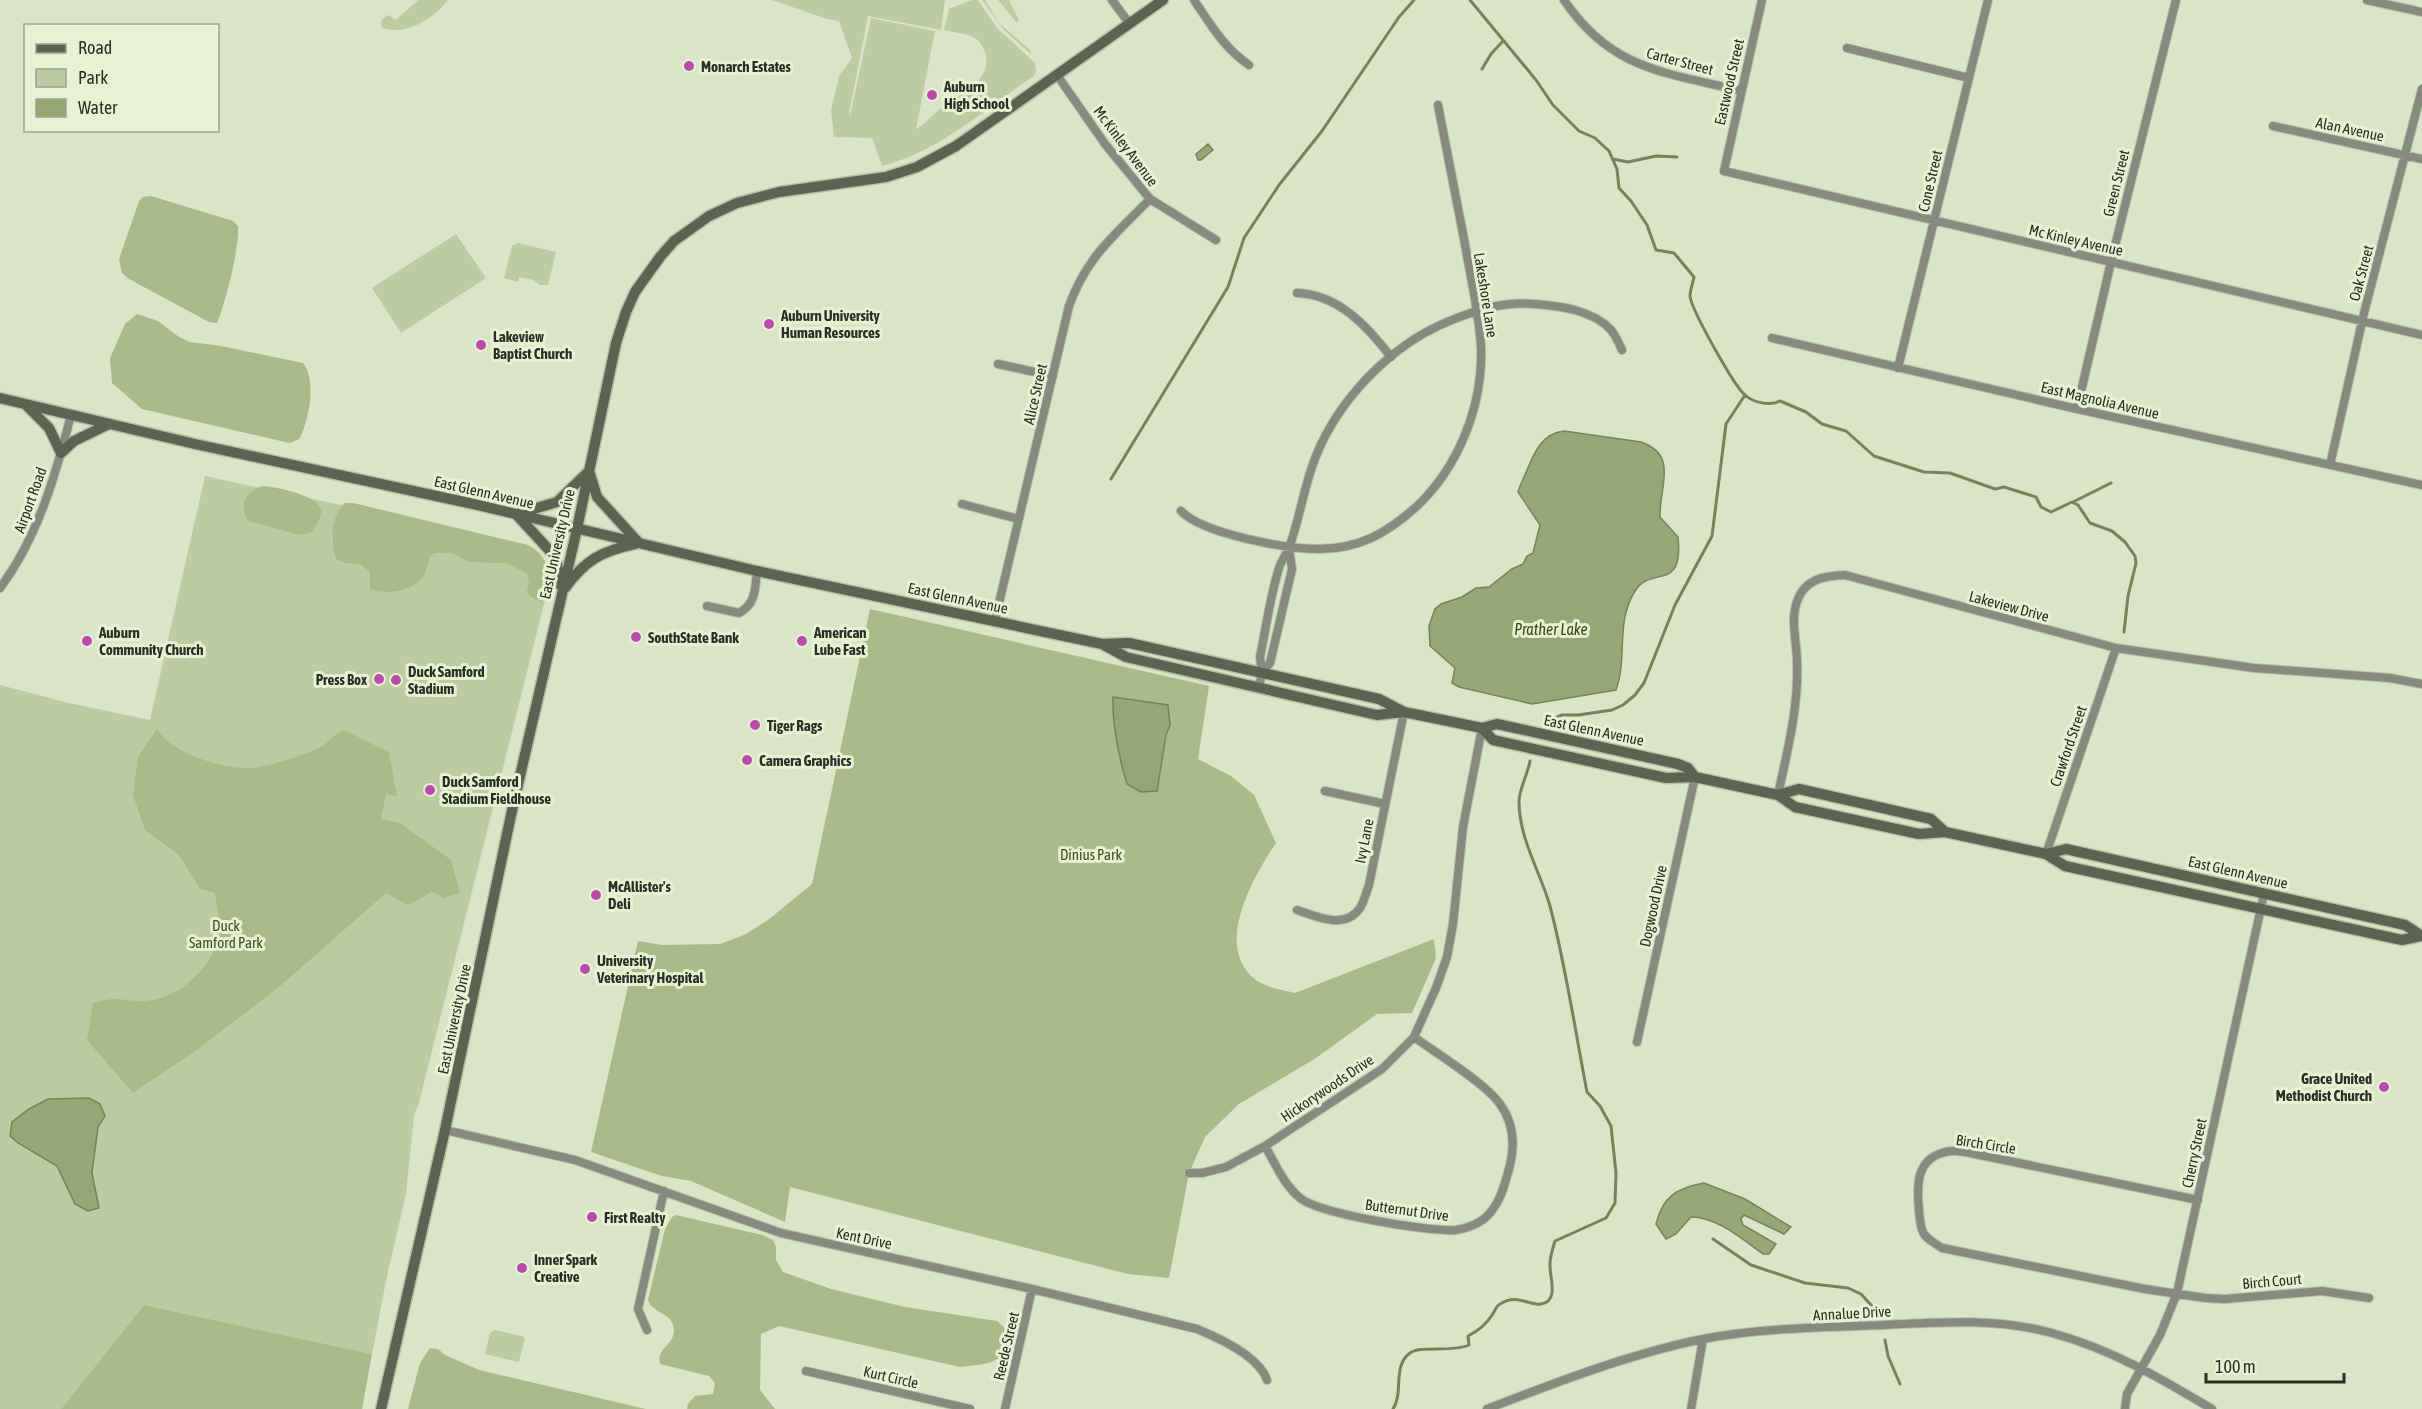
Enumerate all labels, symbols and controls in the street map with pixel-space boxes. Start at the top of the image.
legend [24,24,219,132]
text: Road [78,37,112,58]
street label: Eastwood Street [1711,37,1747,127]
street label: Carter Street [1645,44,1715,78]
place label: Monarch Estates [701,58,792,75]
marker: Monarch Estates [682,59,696,73]
text: Park [78,67,108,88]
place label: Auburn High School [943,78,1010,112]
marker: Auburn High School [925,88,939,102]
text: Water [78,97,118,118]
street label: Mc Kinley Avenue [1090,103,1162,190]
street label: Alan Avenue [2314,113,2386,145]
street label: Cone Street [1915,148,1945,214]
street label: Green Street [2100,148,2132,218]
street label: Mc Kinley Avenue [2027,221,2125,259]
street label: Oak Street [2345,243,2377,303]
street label: Lakeshore Lane [1471,251,1501,339]
place label: Auburn University Human Resources [780,307,881,341]
marker: Auburn University Human Resources [762,317,776,331]
place label: Lakeview Baptist Church [493,328,572,362]
marker: Lakeview Baptist Church [474,338,488,352]
street label: Alice Street [1020,362,1050,426]
street label: East Magnolia Avenue [2039,378,2161,422]
street label: Airport Road [10,465,50,535]
street label: East Glenn Avenue [433,472,536,512]
street label: East University Drive [536,487,578,601]
street label: East Glenn Avenue [906,579,1010,617]
street label: Lakeview Drive [1967,587,2051,625]
water label: Prather Lake [1514,620,1588,638]
place label: Auburn Community Church [98,624,203,658]
place label: American Lube Fast [813,624,867,658]
place label: SouthState Bank [648,629,739,646]
marker: SouthState Bank [629,630,643,644]
marker: Auburn Community Church [80,634,94,648]
marker: American Lube Fast [795,634,809,648]
place label: Duck Samford Stadium [408,663,485,697]
place label: Press Box [316,671,367,688]
marker: Press Box [372,672,386,686]
marker: Duck Samford Stadium [389,673,403,687]
street label: Crawford Street [2046,703,2090,789]
street label: East Glenn Avenue [1542,711,1646,749]
place label: Tiger Rags [767,717,823,734]
marker: Tiger Rags [748,718,762,732]
place label: Camera Graphics [759,752,852,769]
marker: Camera Graphics [740,753,754,767]
place label: Duck Samford Stadium Fieldhouse [442,773,551,807]
marker: Duck Samford Stadium Fieldhouse [423,783,437,797]
street label: Ivy Lane [1351,817,1377,865]
park label: Dinius Park [1060,846,1123,863]
street label: East Glenn Avenue [2187,852,2290,892]
street label: Dogwood Drive [1636,863,1670,948]
place label: McAllister's Deli [608,878,672,912]
marker: McAllister's Deli [589,888,603,902]
park label: Duck Samford Park [189,917,263,951]
place label: University Veterinary Hospital [596,952,704,986]
street label: East University Drive [434,962,474,1076]
marker: University Veterinary Hospital [578,962,592,976]
street label: Hickorywoods Drive [1277,1051,1377,1125]
place label: Grace United Methodist Church [2276,1070,2372,1104]
marker: Grace United Methodist Church [2377,1080,2391,1094]
street label: Cherry Street [2178,1117,2210,1189]
street label: Birch Circle [1955,1131,2017,1157]
street label: Butternut Drive [1364,1196,1450,1224]
place label: First Realty [604,1209,666,1226]
marker: First Realty [585,1210,599,1224]
street label: Kent Drive [835,1224,894,1252]
place label: Inner Spark Creative [534,1251,597,1285]
marker: Inner Spark Creative [515,1261,529,1275]
street label: Birch Court [2242,1270,2302,1292]
street label: Annalue Drive [1813,1302,1892,1324]
street label: Reede Street [990,1310,1022,1382]
scale bar [2206,1346,2344,1384]
text: 100 m [2215,1356,2256,1377]
street label: Kurt Circle [862,1362,920,1392]

